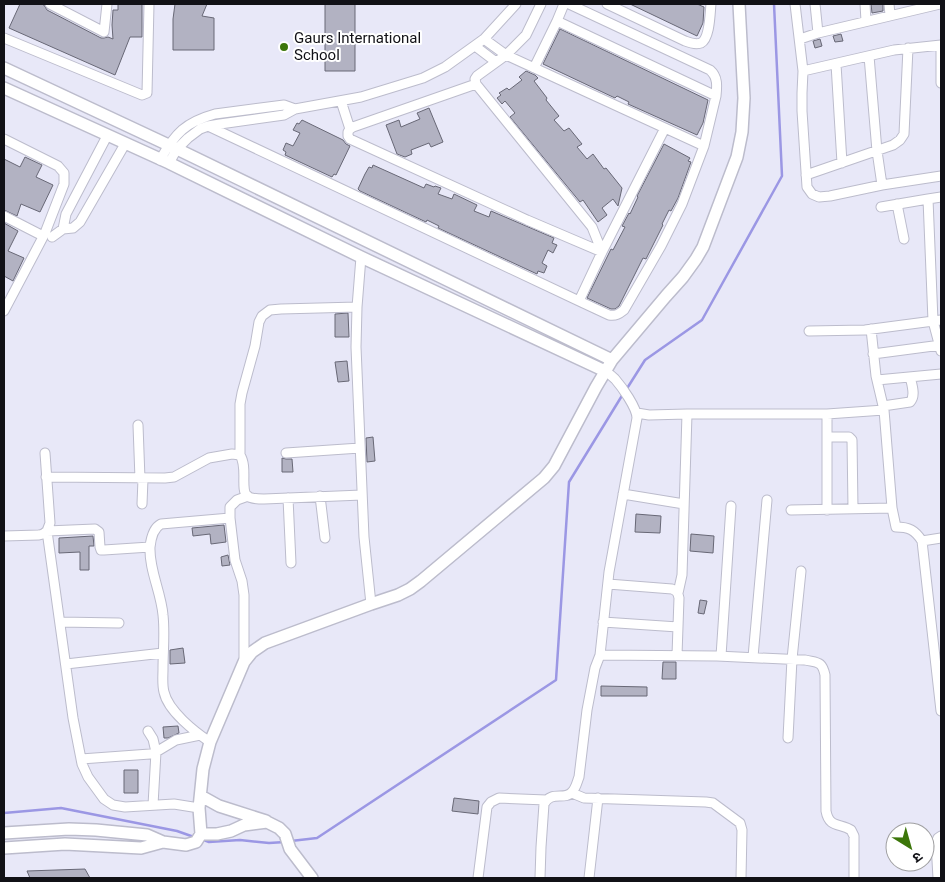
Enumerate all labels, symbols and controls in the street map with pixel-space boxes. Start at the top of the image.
place label: Gaurs International School [294,29,421,64]
marker: Gaurs International School [278,41,290,53]
north arrow [885,822,935,872]
text: उ [909,849,926,867]

